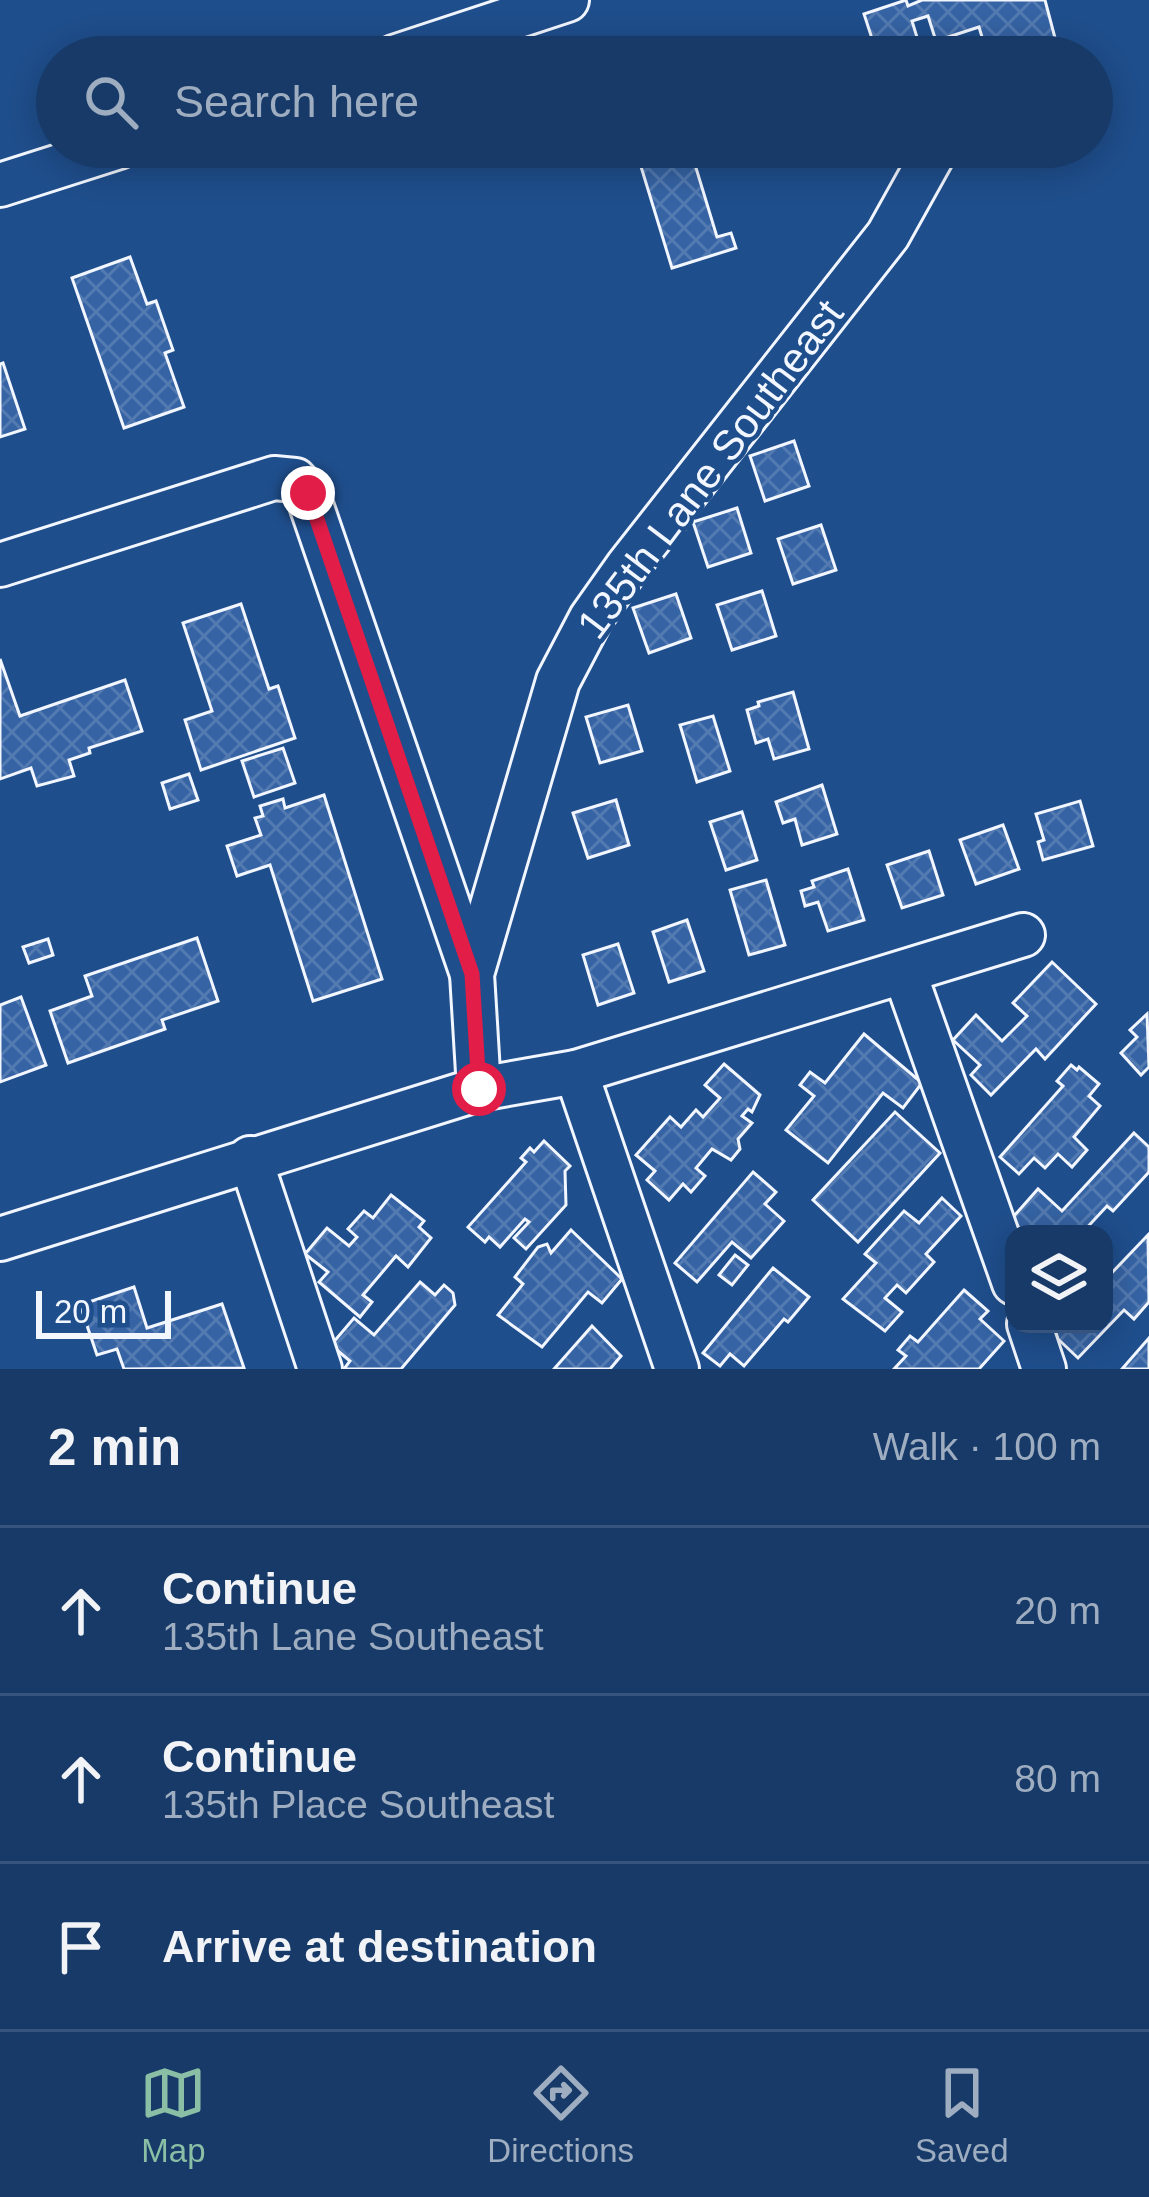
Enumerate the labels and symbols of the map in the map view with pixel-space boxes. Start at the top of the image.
street label: 135th Lane Southeast [568,290,853,647]
route end [281,466,335,520]
route start [452,1062,506,1116]
scale bar [36,1285,171,1338]

